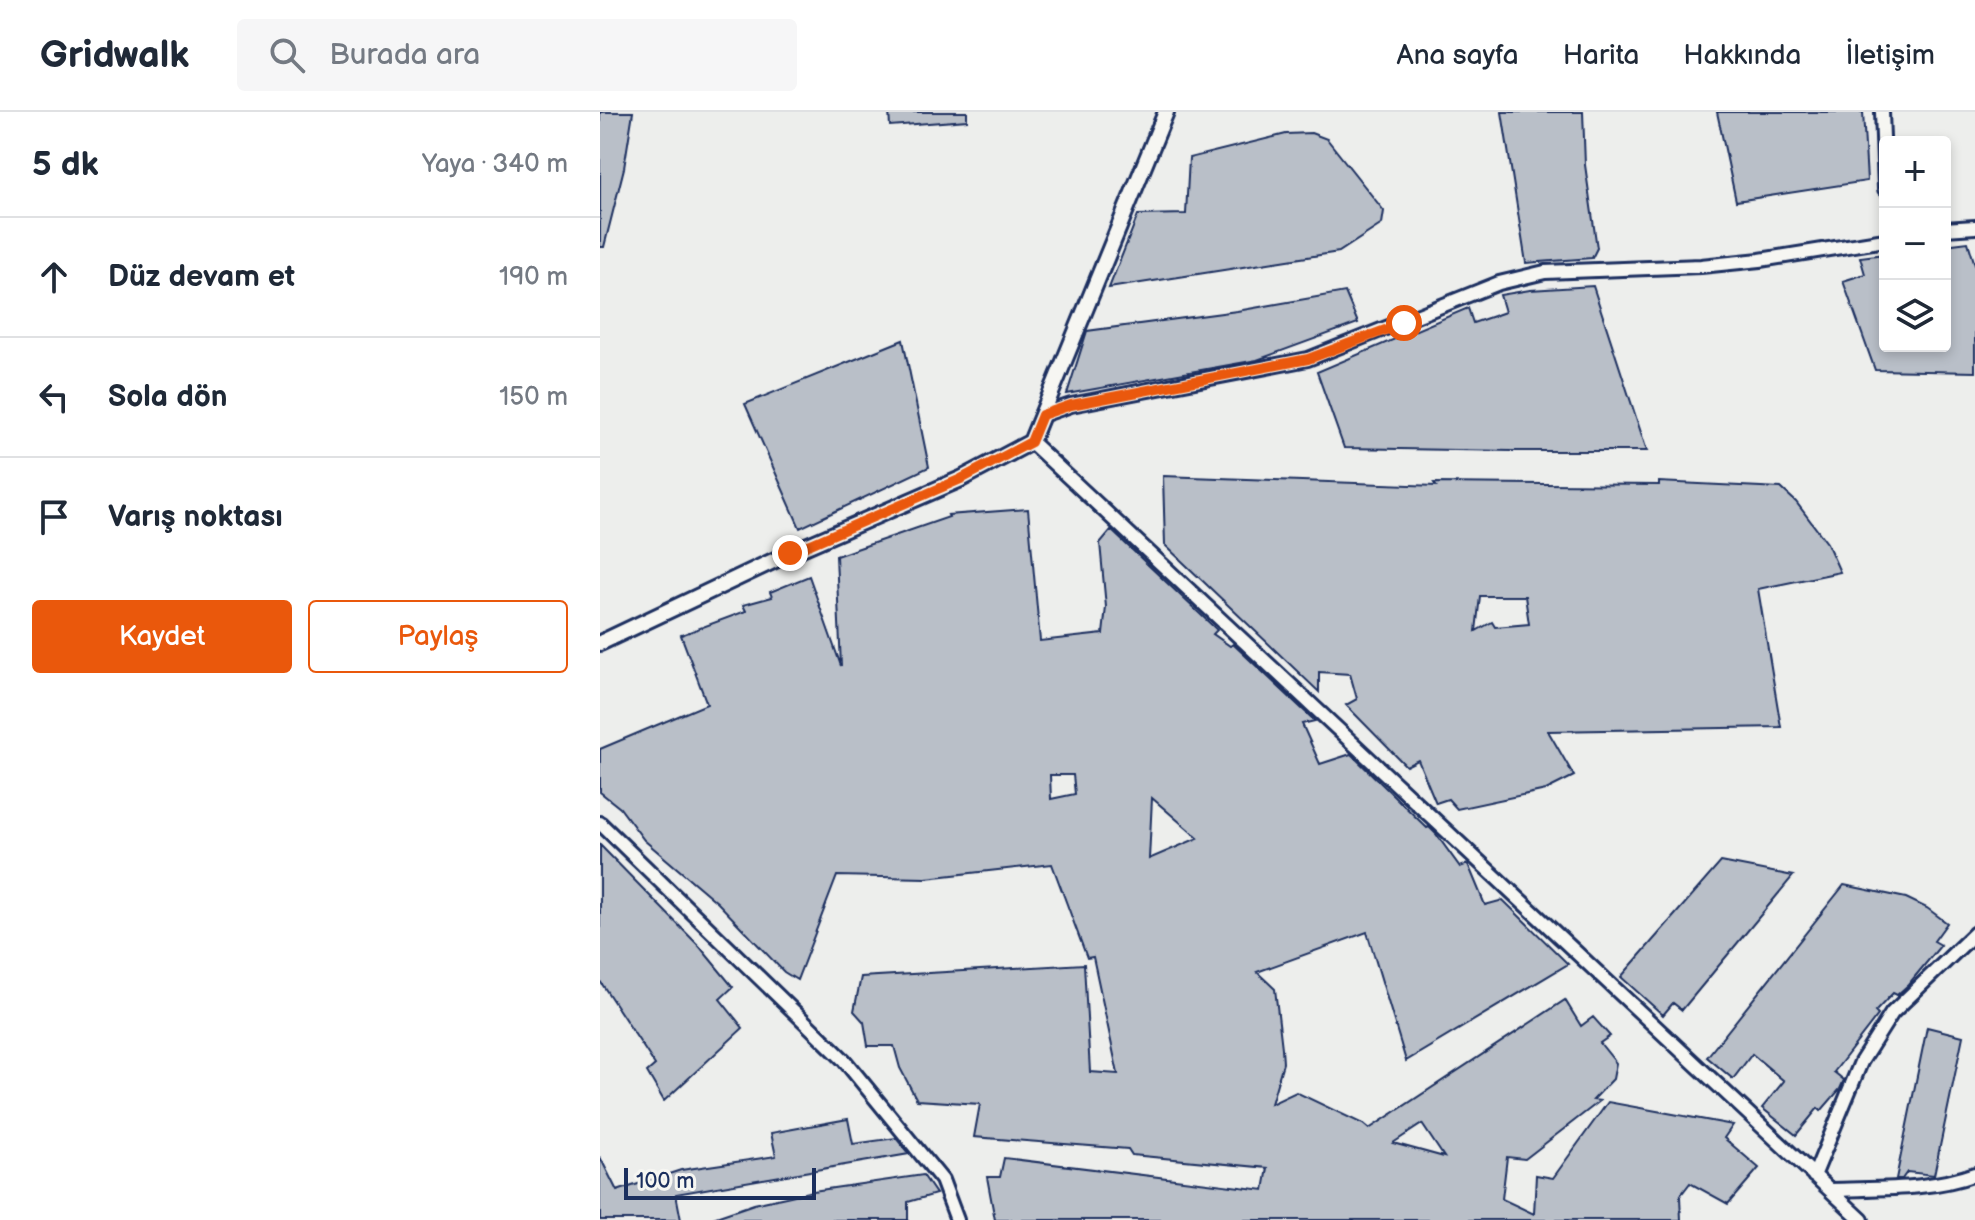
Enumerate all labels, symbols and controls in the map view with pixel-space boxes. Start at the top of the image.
search box [237,19,797,91]
text: Gridwalk [40,33,189,78]
icon: search [265,33,309,77]
text: Burada ara [329,37,480,73]
text: Ana sayfa [1397,39,1519,72]
text: Harita [1563,39,1639,72]
text: Hakkında [1683,39,1801,72]
text: İletişim [1845,39,1935,72]
map controls [1879,136,1951,352]
button: + [1879,136,1951,208]
text: 5 dk [32,144,98,185]
text: Yaya · 340 m [422,149,568,180]
button: − [1879,208,1951,280]
icon: ahead [32,255,76,299]
text: Düz devam et [108,259,295,295]
text: 190 m [499,262,568,293]
button: layers [1879,280,1951,352]
route start [1386,305,1422,341]
icon: left [32,375,76,419]
text: Sola dön [108,379,228,415]
text: 150 m [499,382,568,413]
icon: arrive [32,495,76,539]
text: Varış noktası [108,499,283,535]
route end [772,535,808,571]
button: Kaydet [32,600,292,673]
button: Paylaş [308,600,568,673]
scale bar [624,1164,816,1200]
text: 100 m [636,1168,695,1195]

